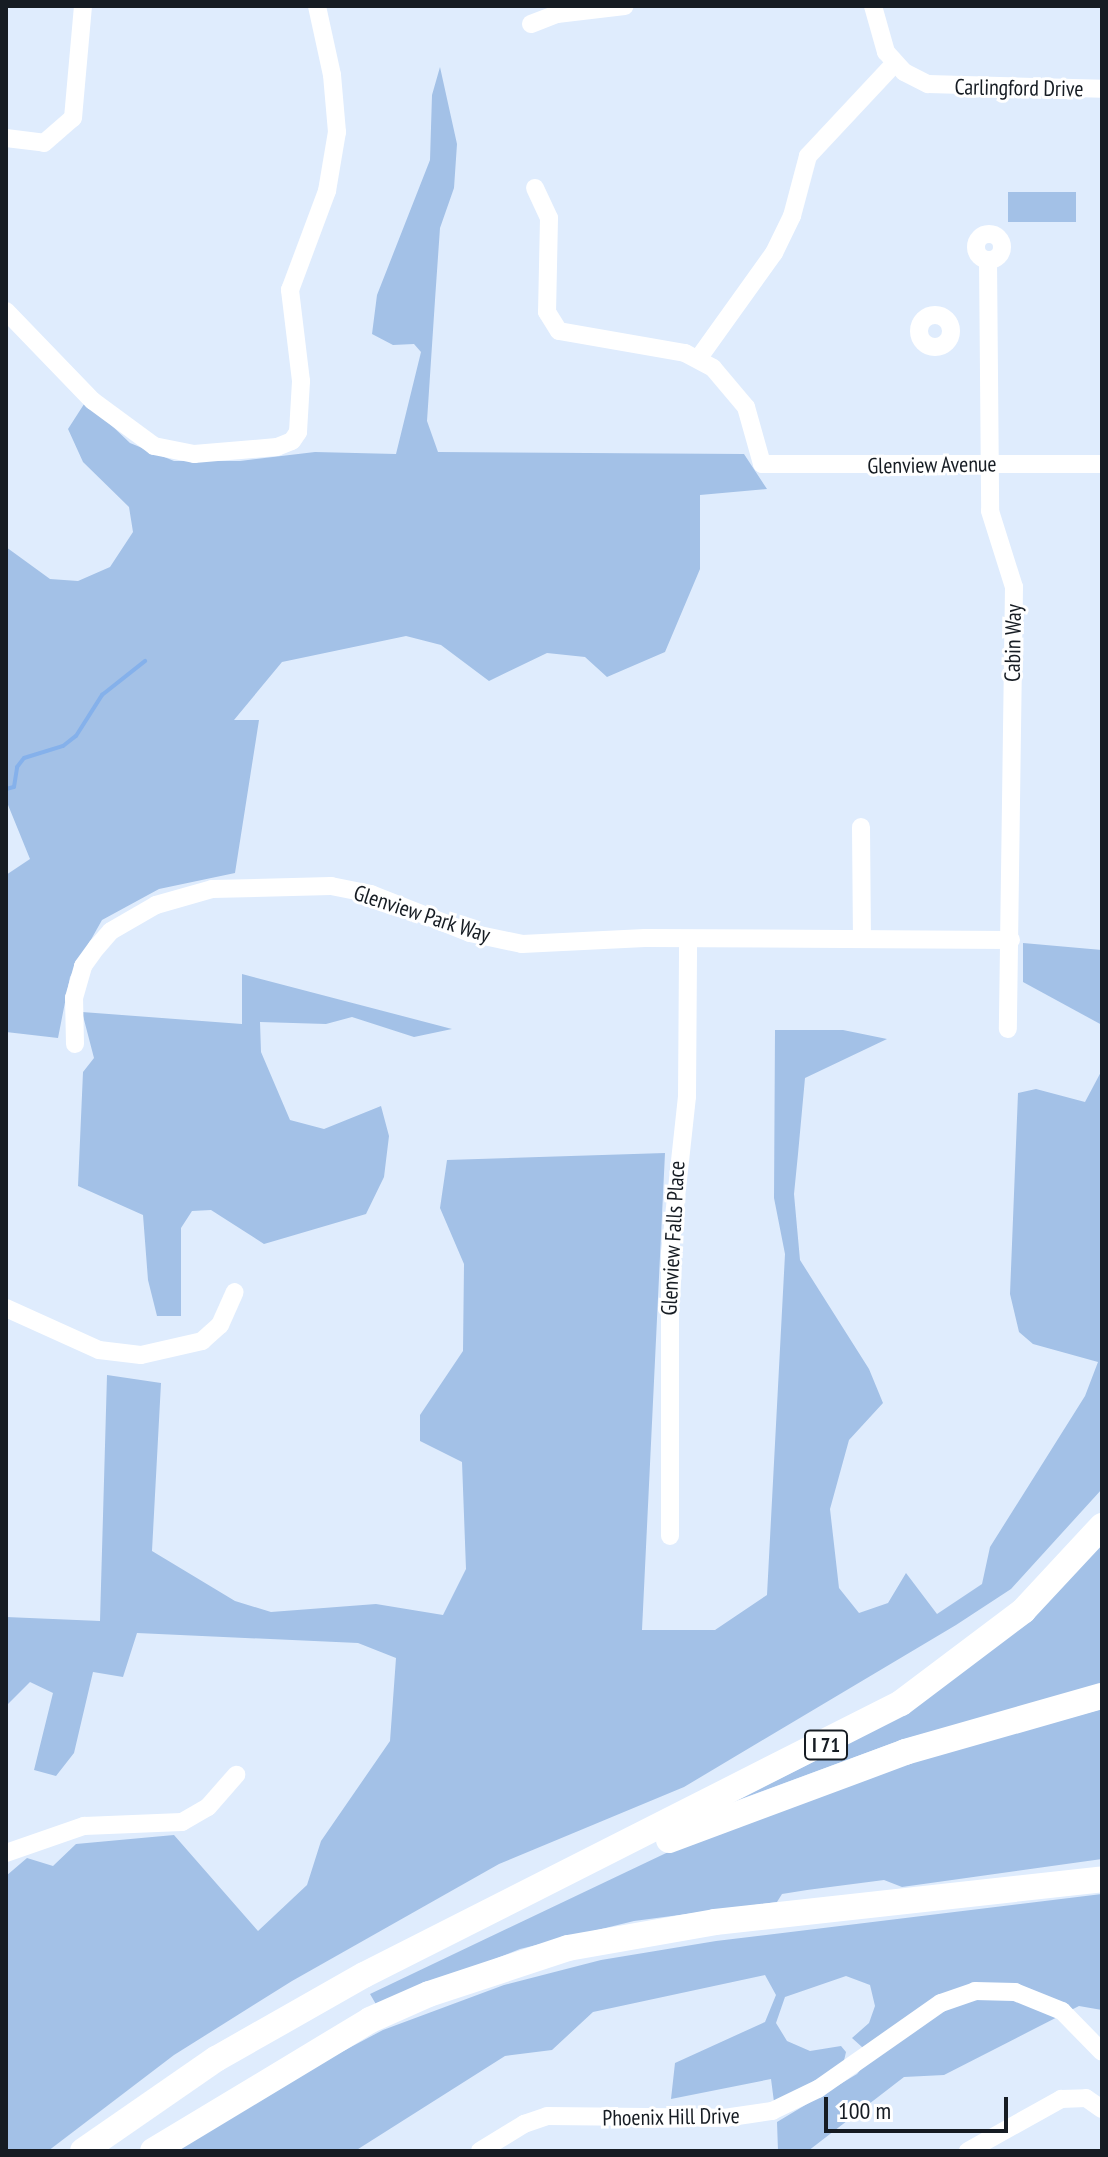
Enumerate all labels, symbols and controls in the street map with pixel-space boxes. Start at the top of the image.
street label: Carlingford Drive [954,74,1084,102]
street label: Glenview Avenue [867,451,997,479]
street label: Cabin Way [999,604,1027,682]
street label: Glenview Park Way [350,879,494,949]
street label: Glenview Falls Place [656,1160,690,1316]
road number: I 71 [804,1729,848,1761]
scale bar [828,2081,1012,2131]
text: 100 m [838,2095,891,2126]
street label: Phoenix Hill Drive [602,2103,740,2131]

